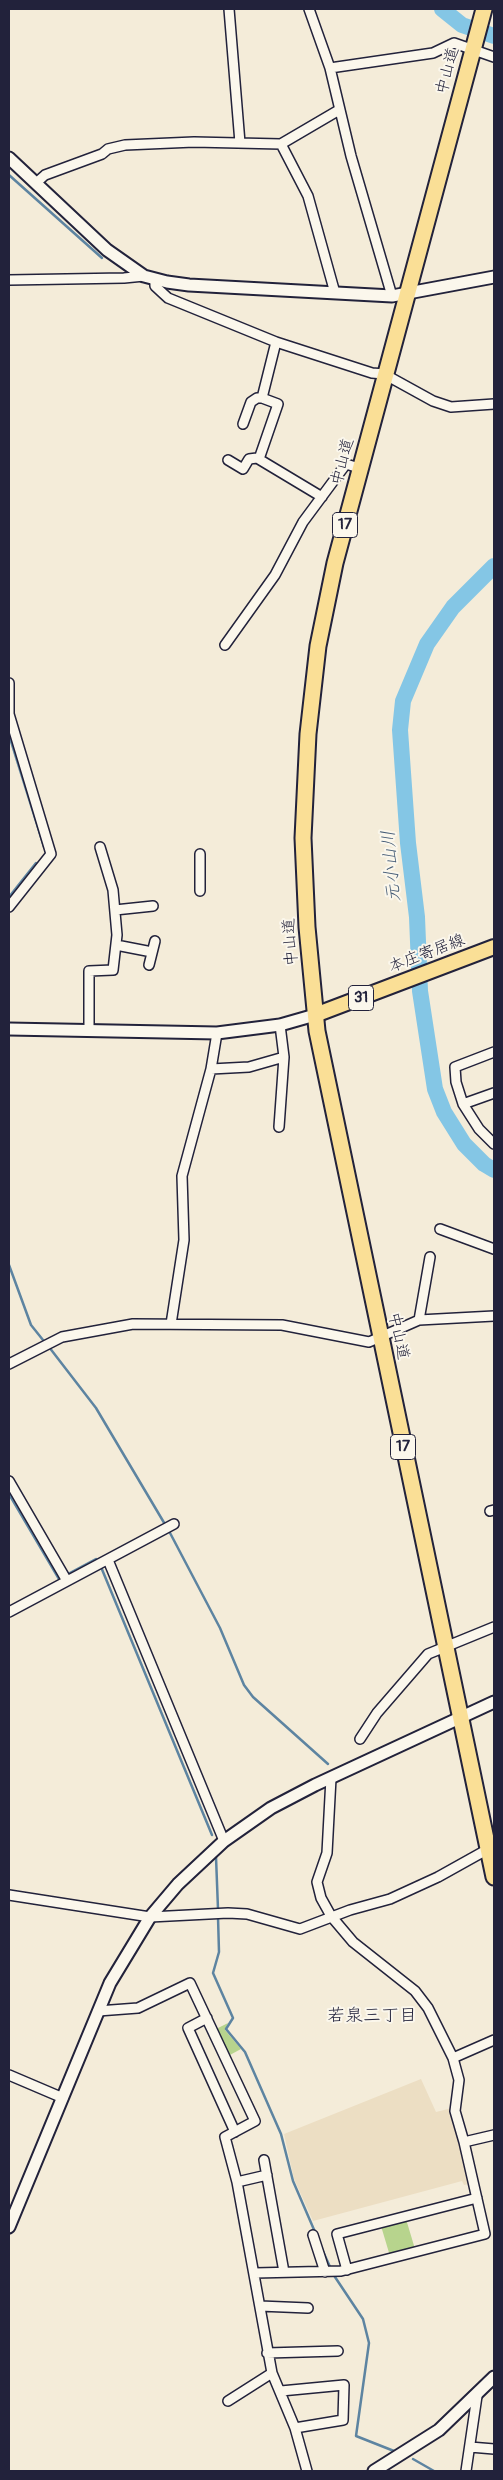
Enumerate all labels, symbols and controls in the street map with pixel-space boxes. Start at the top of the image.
street label: 中山道 [433,45,463,97]
street label: 中山道 [328,436,358,488]
road number: 17 [332,512,358,538]
water label: 元小山川 [378,829,406,903]
street label: 中山道 [280,917,302,967]
street label: 本庄寄居線 [386,931,468,977]
road number: 31 [348,986,374,1010]
street label: 中山道 [384,1311,412,1361]
road number: 17 [390,1434,416,1460]
district label: 若泉三丁目 [327,2005,417,2027]

